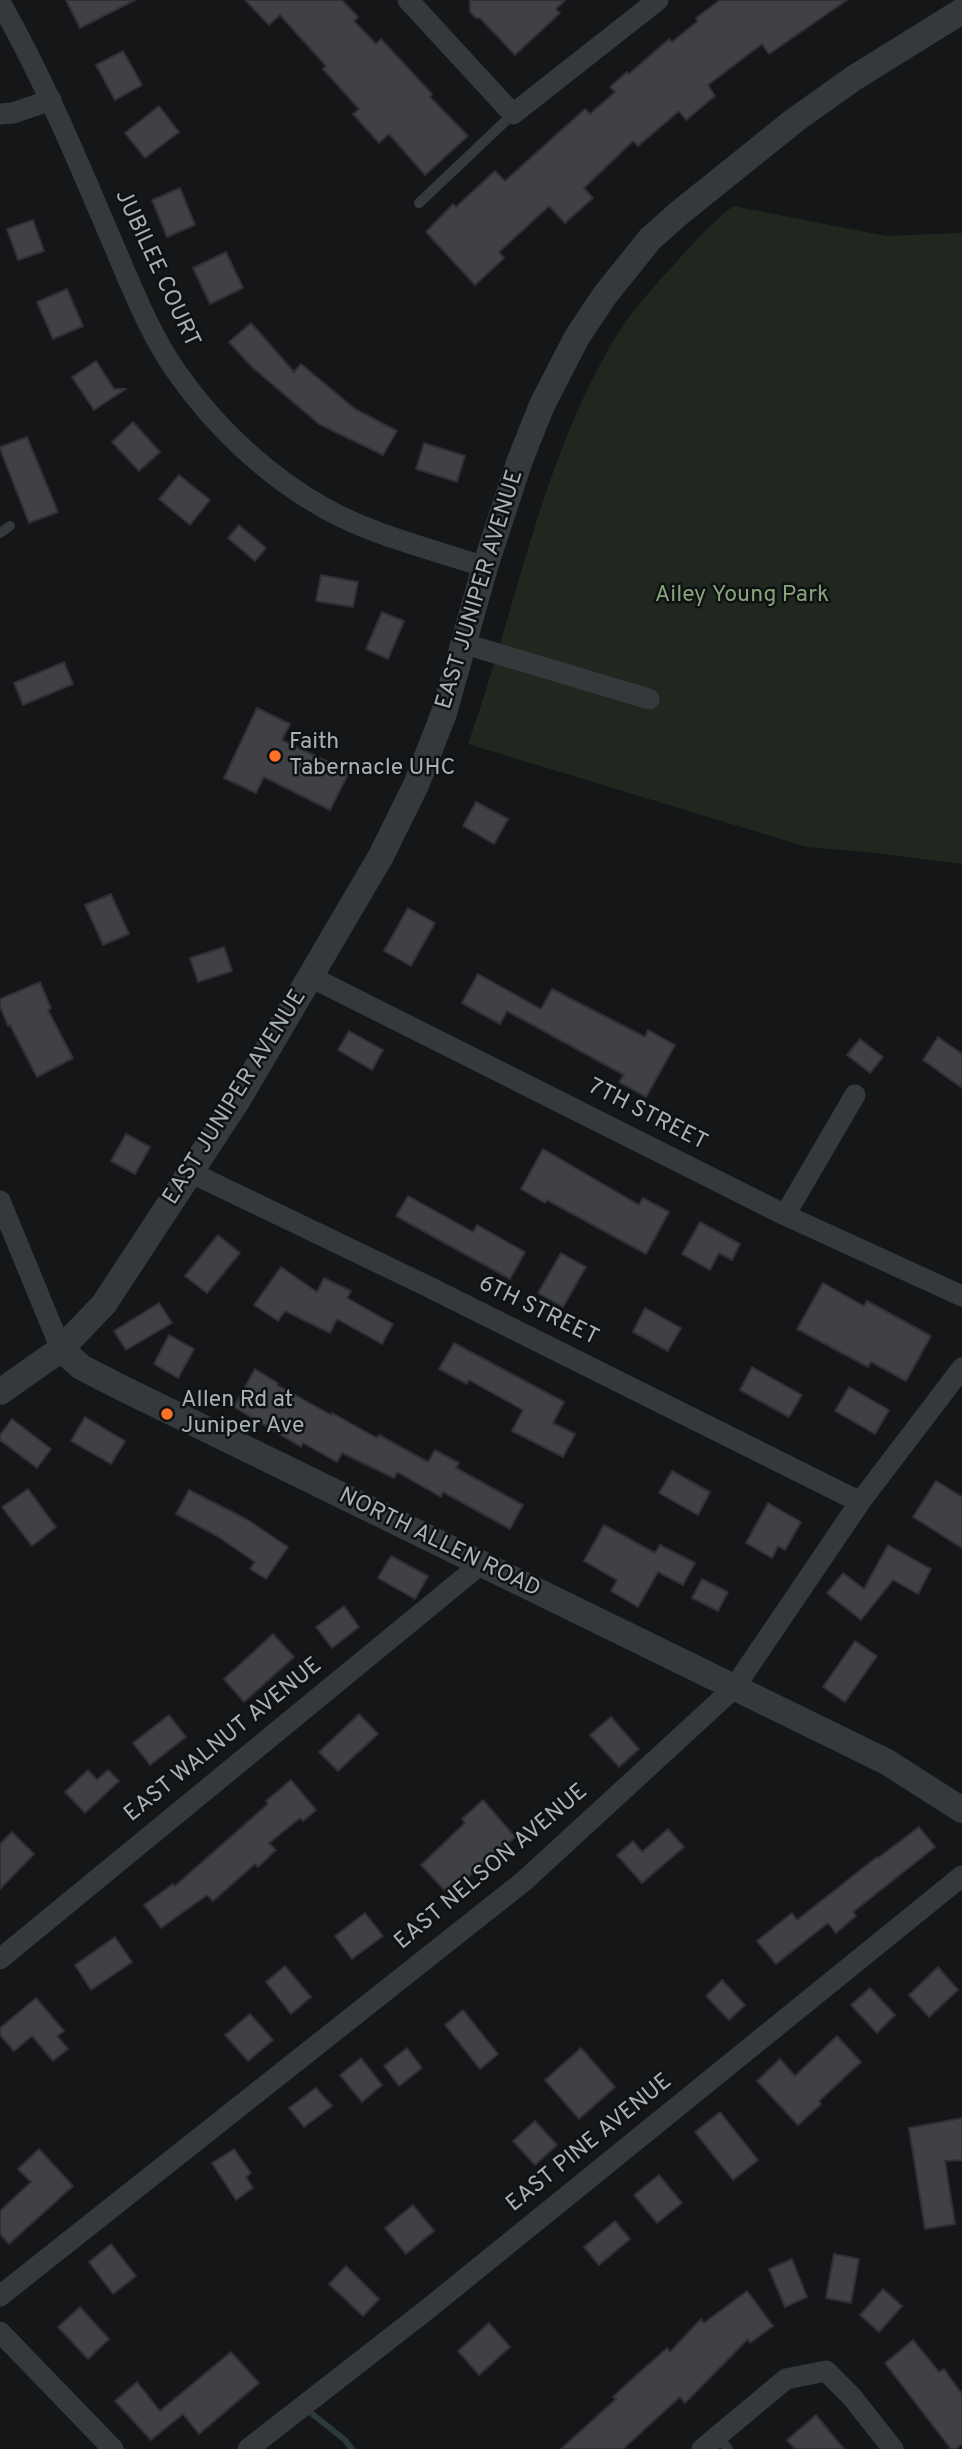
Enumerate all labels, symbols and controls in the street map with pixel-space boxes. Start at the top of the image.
street label: JUBILEE COURT [107,186,205,352]
street label: EAST JUNIPER AVENUE [431,467,531,713]
park label: Ailey Young Park [655,582,829,610]
place label: Faith Tabernacle UHC [289,729,455,783]
marker: Faith Tabernacle UHC [267,748,283,764]
street label: EAST JUNIPER AVENUE [158,985,314,1211]
street label: 7TH STREET [583,1074,711,1158]
street label: 6TH STREET [473,1271,603,1353]
place label: Allen Rd at Juniper Ave [181,1387,304,1441]
marker: Allen Rd at Juniper Ave [159,1406,175,1422]
street label: NORTH ALLEN ROAD [334,1483,544,1605]
street label: EAST WALNUT AVENUE [120,1653,328,1829]
street label: EAST NELSON AVENUE [390,1779,594,1957]
street label: EAST PINE AVENUE [502,2069,678,2219]

